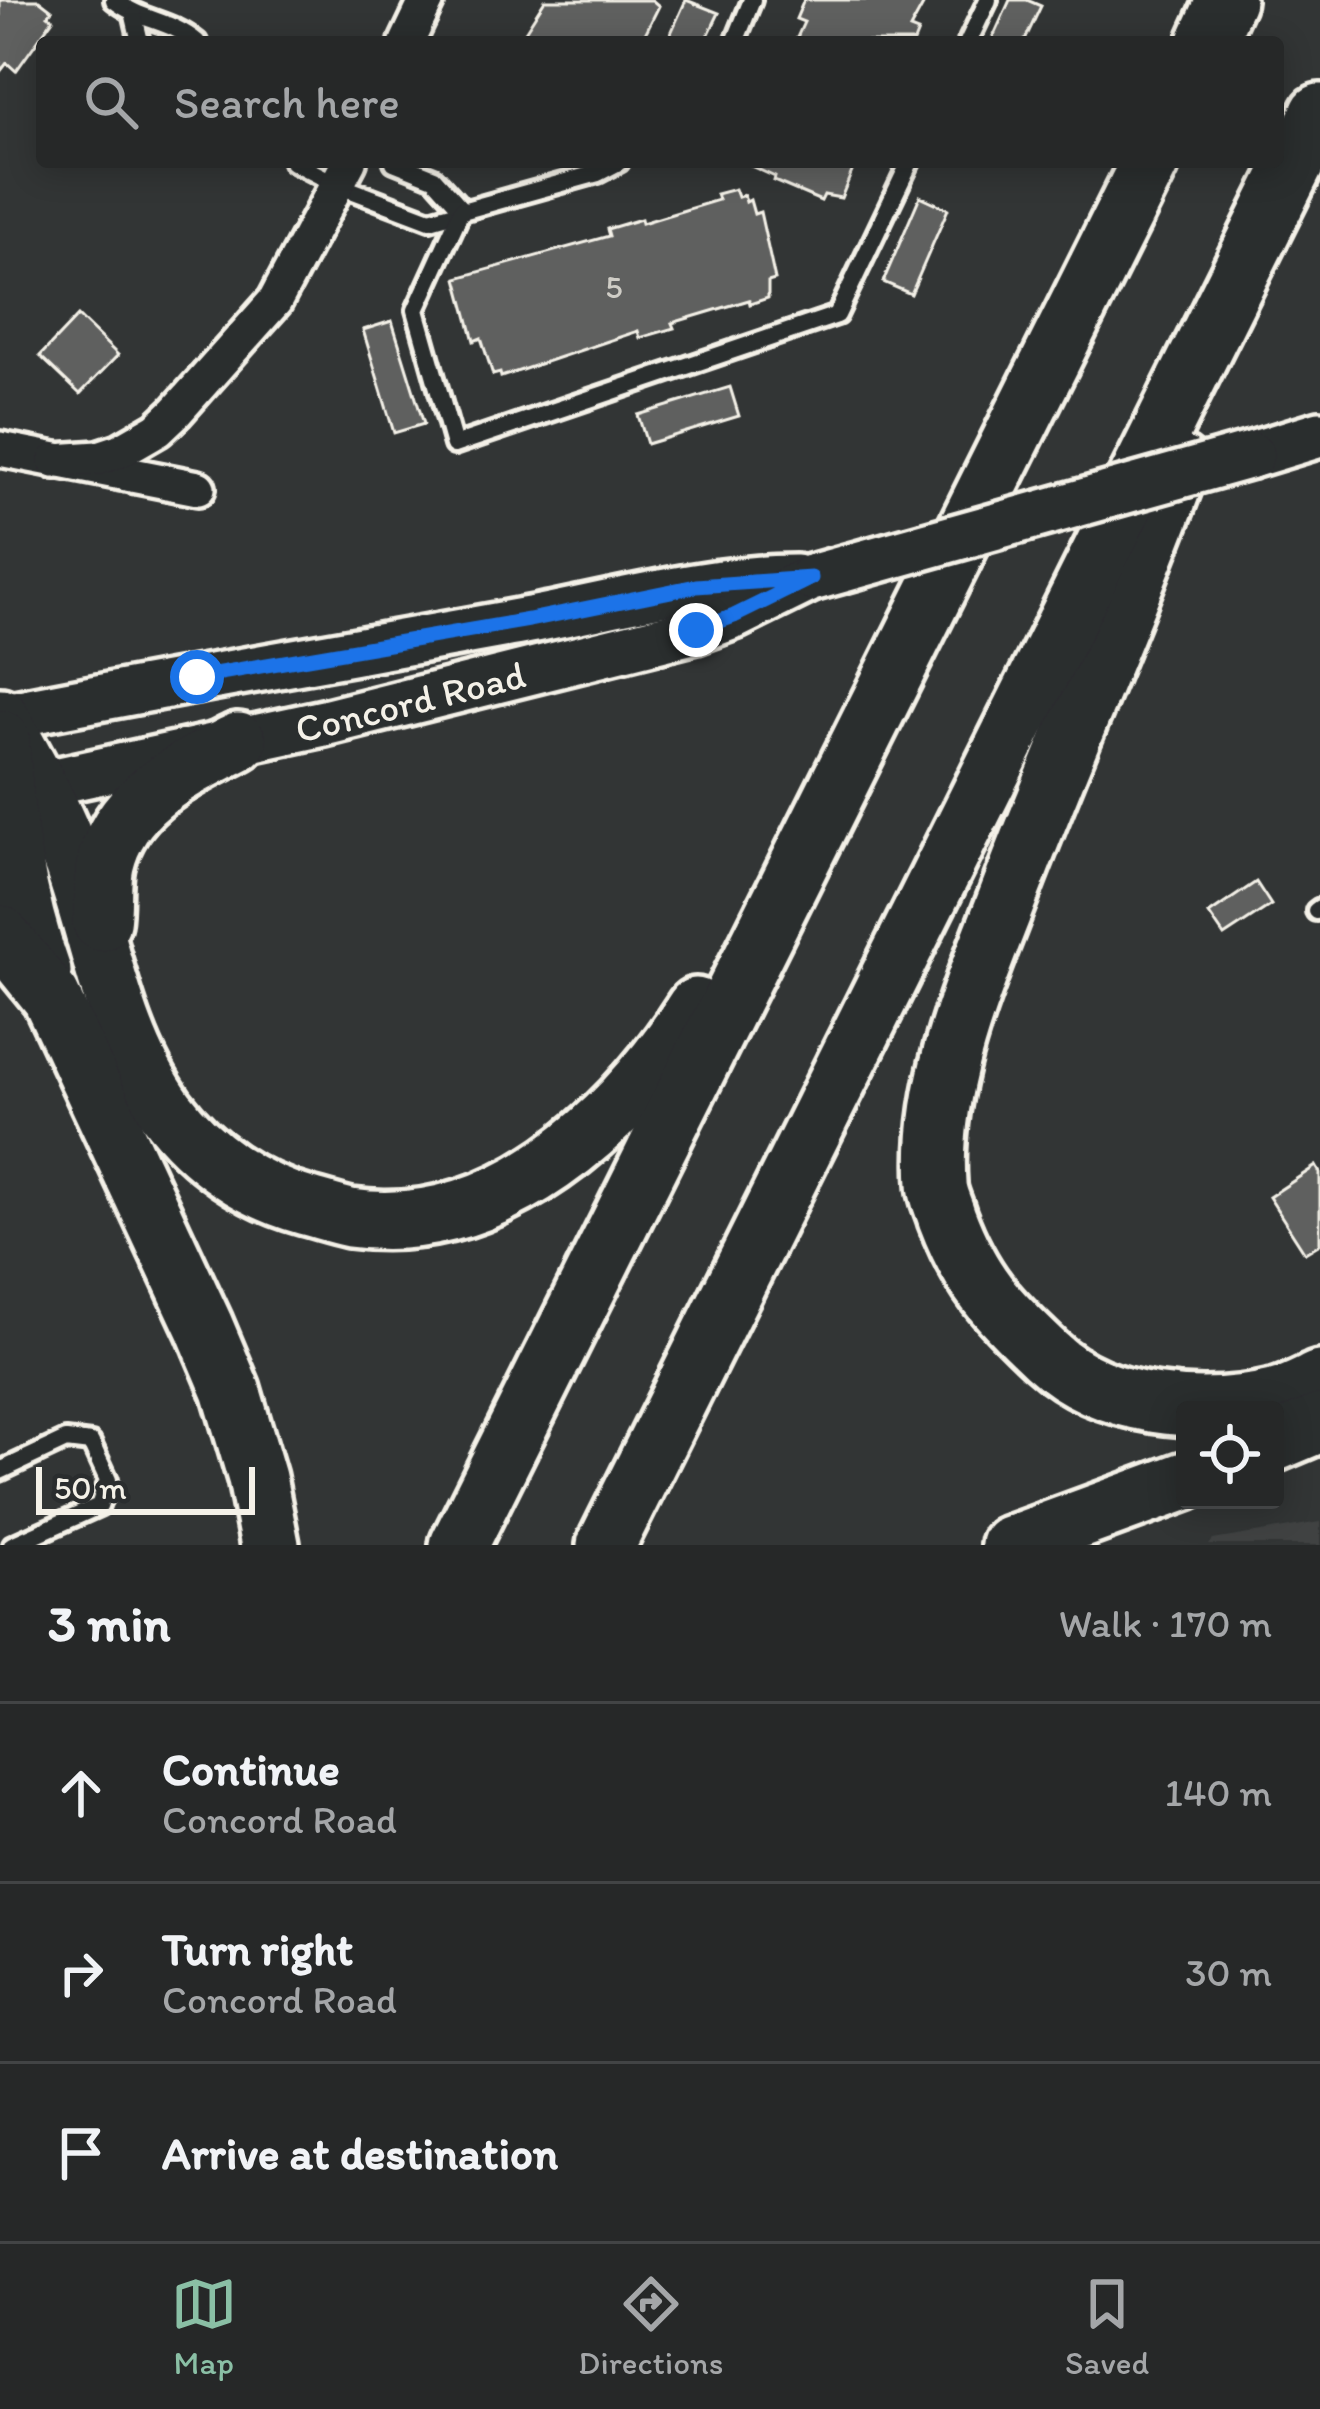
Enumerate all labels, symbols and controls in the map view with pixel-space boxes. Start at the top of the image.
search box [36,36,1284,168]
icon: search [78,69,144,135]
text: Search here [174,75,400,129]
house number: 5 [605,267,623,306]
route end [669,603,723,657]
route start [170,650,224,704]
street label: Concord Road [291,651,530,753]
map controls [1176,1401,1284,1509]
button: locate [1176,1401,1284,1509]
scale bar [36,1461,255,1514]
text: 50 m [54,1468,127,1507]
text: 3 min [48,1593,170,1654]
text: Walk · 170 m [1059,1600,1272,1647]
text: Continue [162,1742,340,1796]
icon: ahead [48,1760,114,1826]
text: 140 m [1165,1769,1272,1816]
text: Concord Road [162,1796,397,1843]
text: Turn right [162,1922,353,1976]
icon: right [48,1940,114,2006]
text: 30 m [1185,1949,1272,1996]
text: Concord Road [162,1976,397,2023]
icon: arrive [48,2120,114,2186]
text: Arrive at destination [162,2126,558,2180]
tab: Map [171,2271,237,2382]
tab: Directions [578,2271,723,2382]
tab: Saved [1065,2271,1149,2382]

